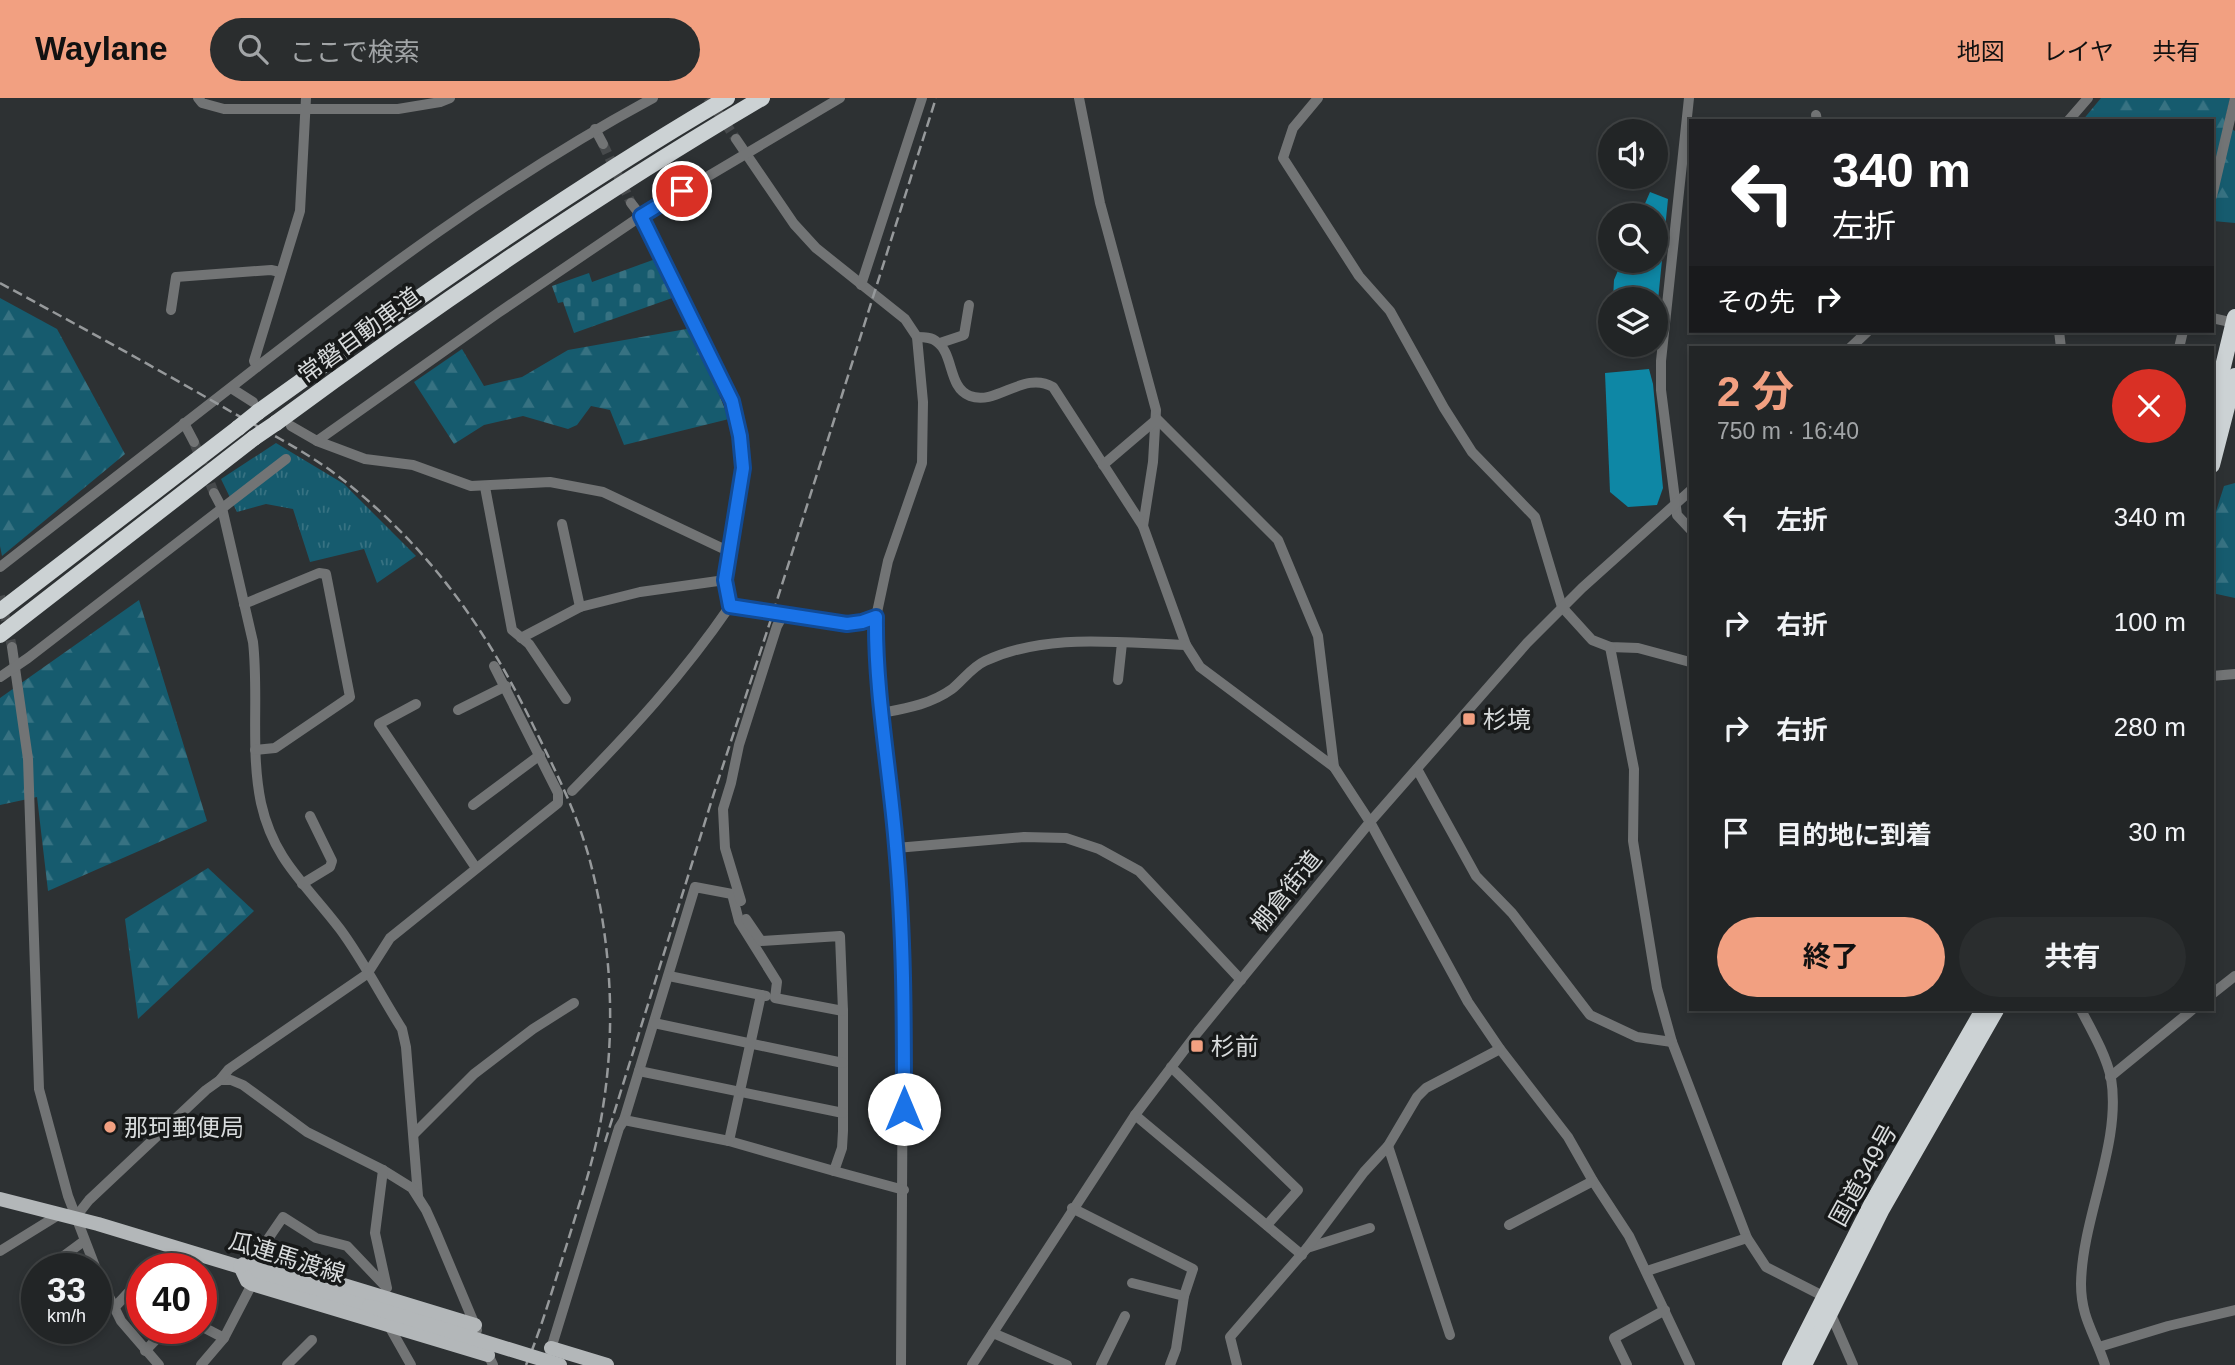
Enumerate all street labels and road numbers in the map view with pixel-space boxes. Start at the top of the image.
street label: 常磐自動車道 [293,282,425,388]
street label: 棚倉街道 [1245,845,1327,937]
street label: 国道349号 [1824,1119,1902,1231]
street label: 瓜連馬渡線 [226,1227,348,1287]

